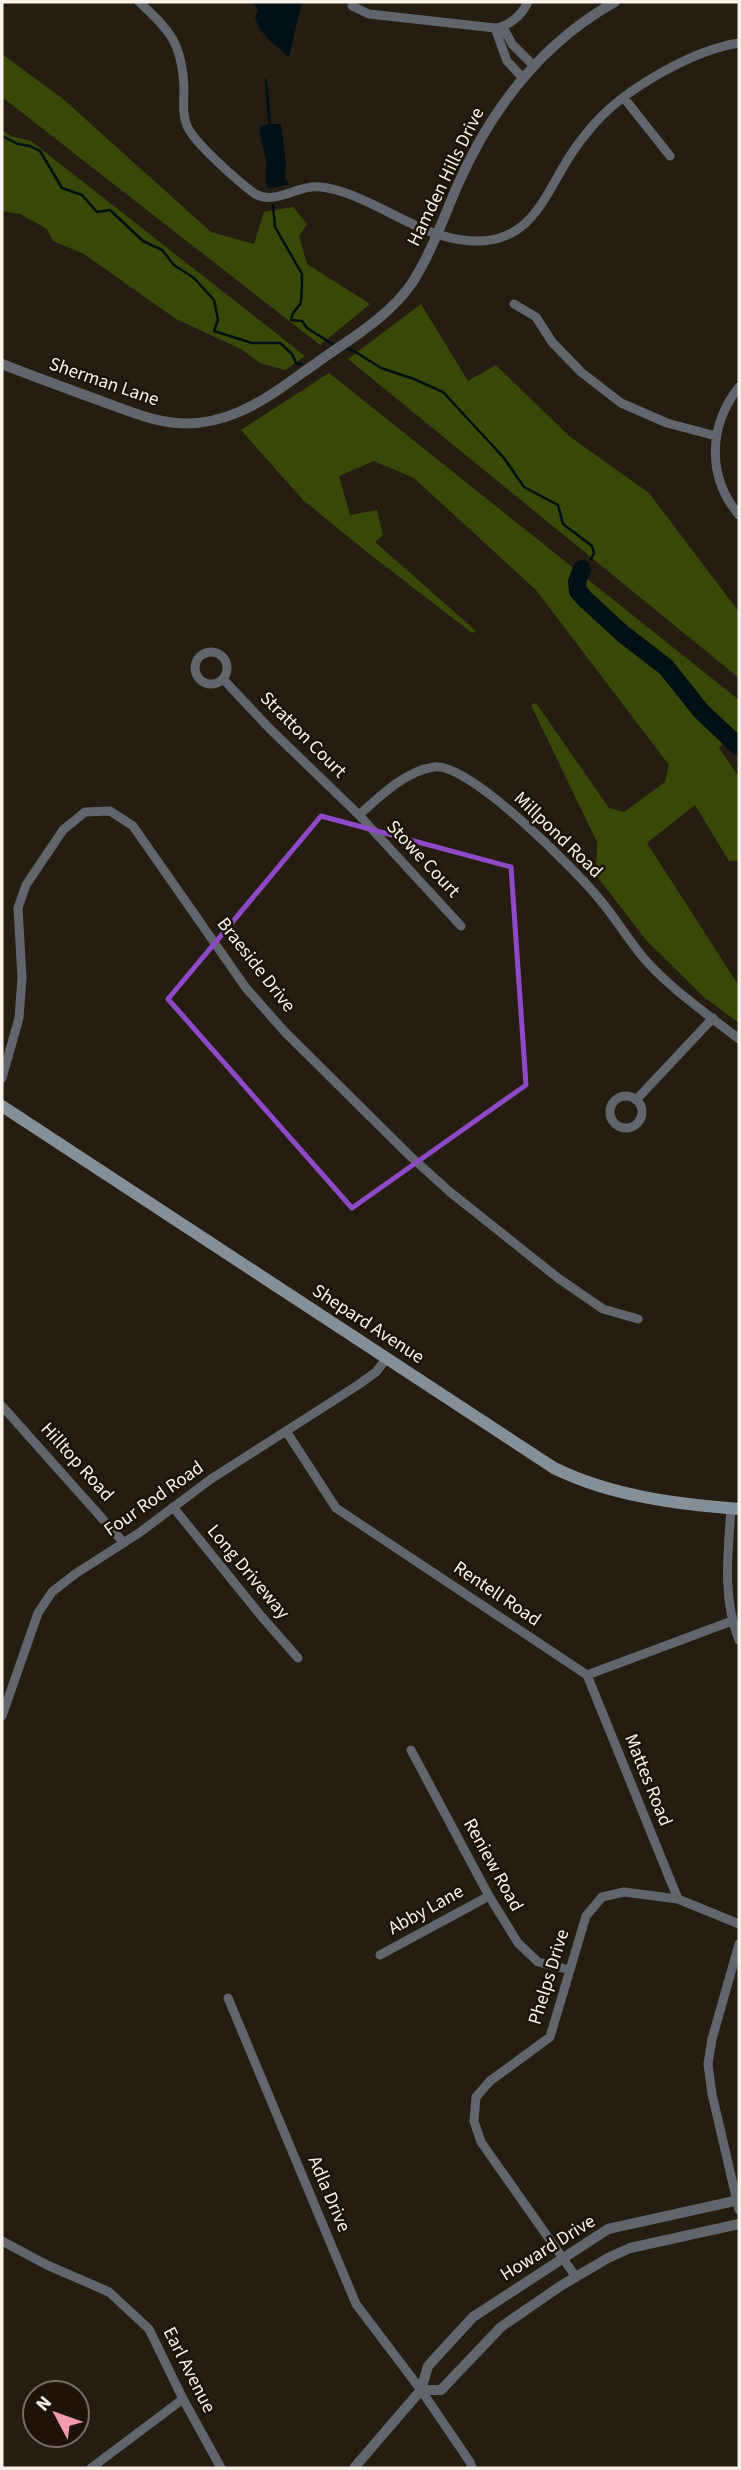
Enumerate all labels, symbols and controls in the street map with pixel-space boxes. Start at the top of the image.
street label: Hamden Hills Drive [401,103,491,251]
street label: Sherman Lane [45,351,163,413]
street label: Stratton Court [254,686,353,785]
street label: Millpond Road [507,786,609,884]
street label: Stowe Court [380,814,466,904]
street label: Braeside Drive [210,912,302,1018]
street label: Shepard Avenue [307,1278,429,1370]
street label: Hilltop Road [34,1416,120,1508]
street label: Four Rod Road [99,1455,209,1543]
street label: Long Driveway [200,1519,296,1625]
street label: Rentell Road [448,1555,546,1633]
street label: Mattes Road [617,1730,679,1830]
street label: Reniew Road [456,1813,530,1917]
street label: Abby Lane [383,1878,469,1942]
street label: Phelps Drive [522,1926,576,2028]
street label: Adla Drive [301,2152,357,2236]
street label: Howard Drive [495,2208,601,2288]
street label: Earl Avenue [156,2322,222,2418]
north arrow [21,2379,91,2449]
text: N [30,2390,59,2417]

